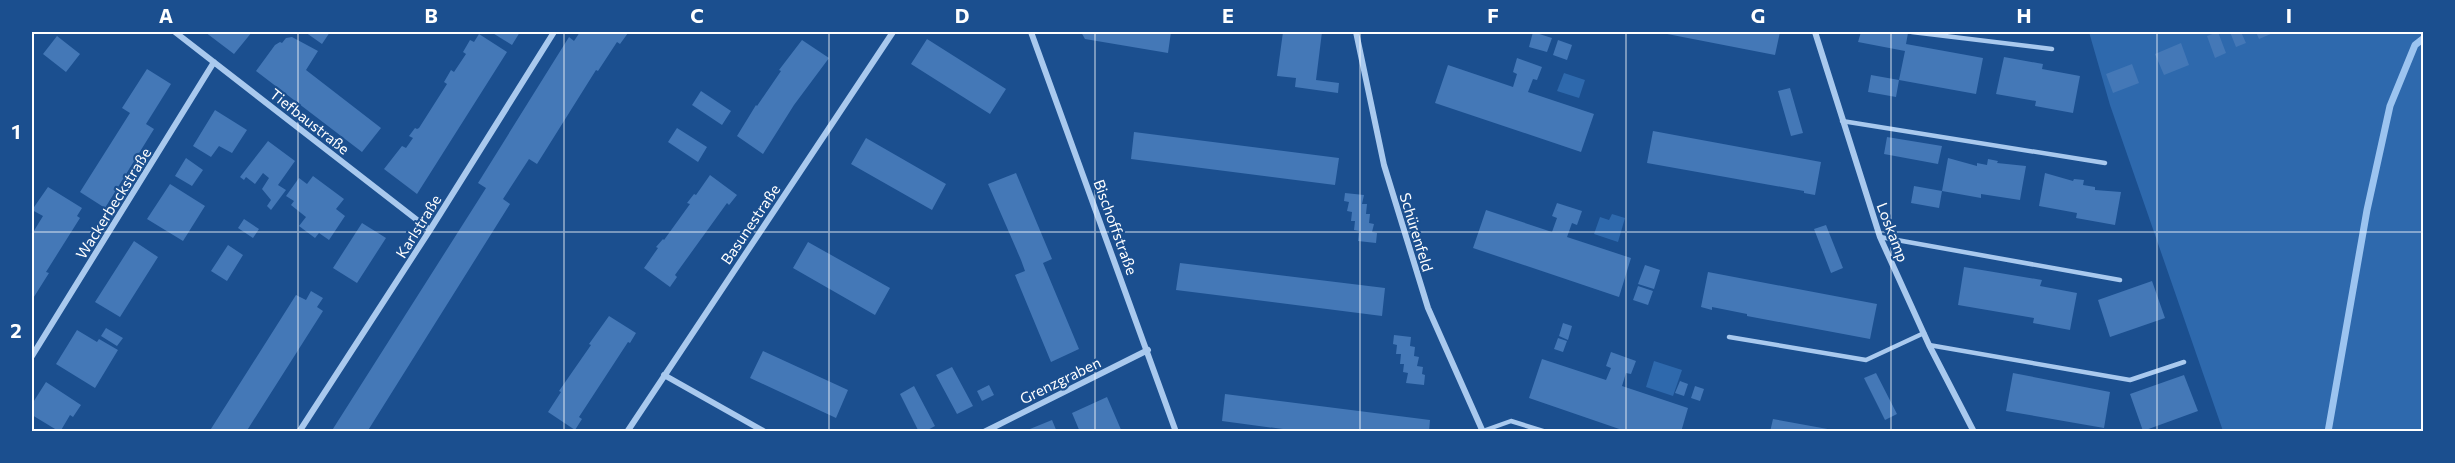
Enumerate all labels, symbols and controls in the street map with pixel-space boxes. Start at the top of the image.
text: A [159,3,173,27]
text: B [424,3,438,27]
text: C [690,3,704,27]
text: D [955,3,969,27]
text: E [1222,3,1234,27]
text: F [1487,3,1499,27]
text: G [1751,3,1765,27]
text: H [2017,3,2032,27]
text: I [2286,3,2292,27]
street label: Tiefbaustraße [267,84,353,158]
text: 1 [11,119,21,143]
street label: Wackerbeckstraße [72,144,154,262]
street label: Bischoffstraße [1090,177,1142,277]
street label: Basunestraße [717,180,783,268]
street label: Schürenfeld [1396,190,1438,274]
street label: Karlstraße [391,191,445,261]
street label: Loskamp [1873,200,1913,264]
text: 2 [10,318,22,342]
street label: Grenzgraben [1017,353,1103,407]

